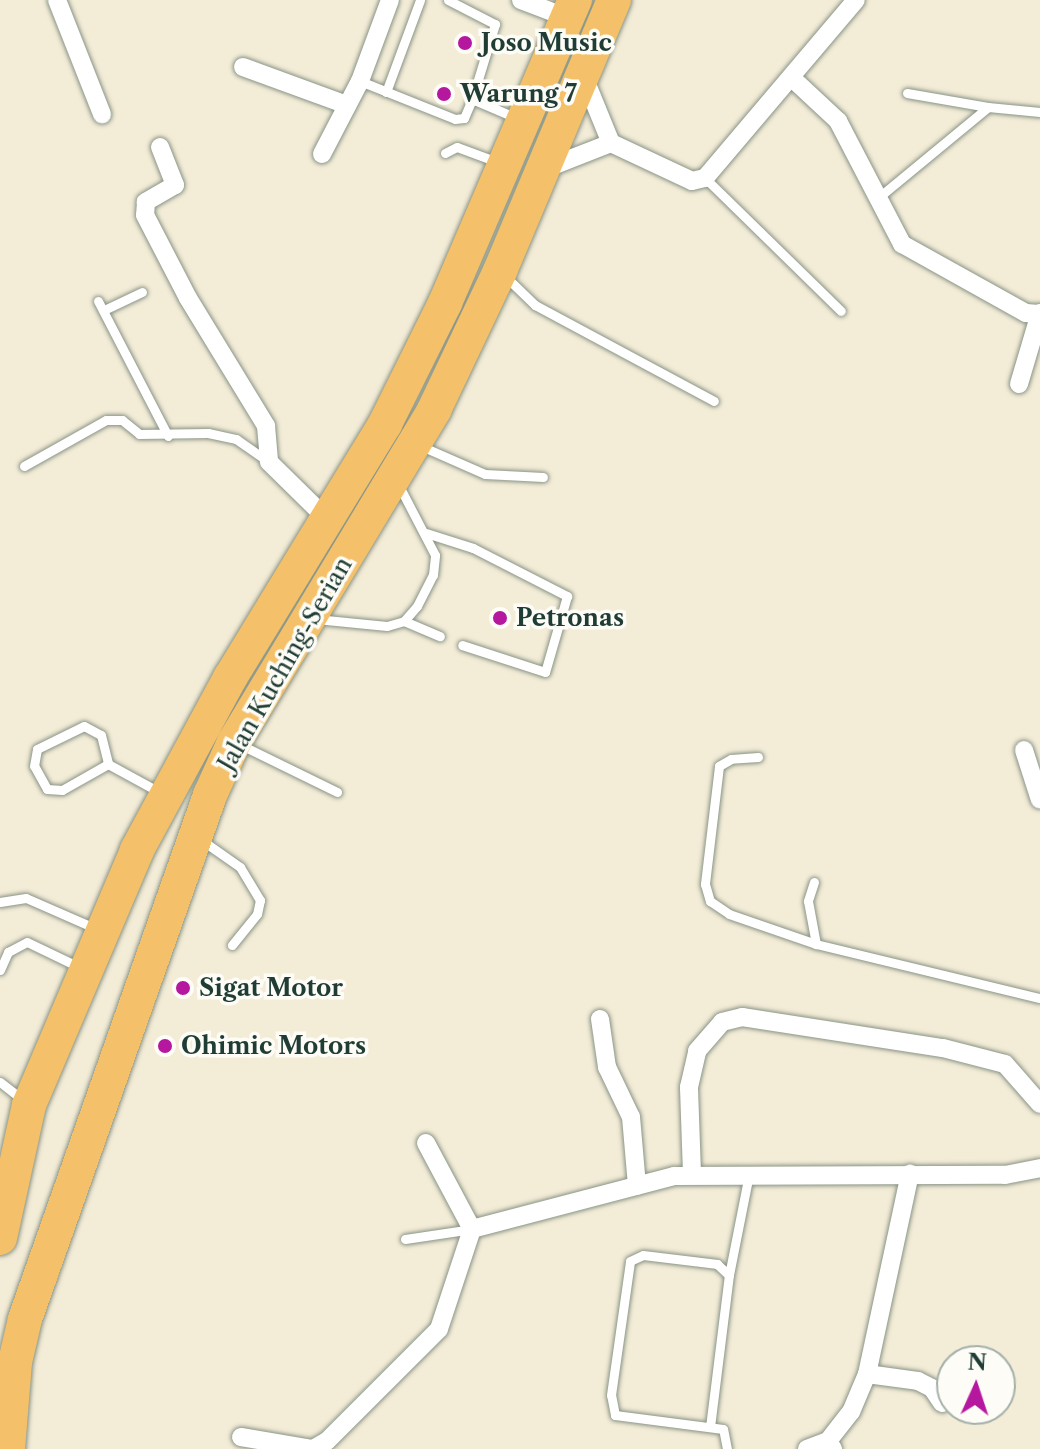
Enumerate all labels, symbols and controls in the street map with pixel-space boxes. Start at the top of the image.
place label: Joso Music [481,29,612,57]
marker: Joso Music [456,34,474,52]
place label: Warung 7 [460,80,577,108]
marker: Warung 7 [435,85,453,103]
street label: Jalan Kuching-Serian [212,552,358,776]
place label: Petronas [516,604,624,632]
marker: Petronas [491,609,509,627]
place label: Sigat Motor [199,974,343,1002]
marker: Sigat Motor [174,979,192,997]
place label: Ohimic Motors [181,1032,366,1060]
marker: Ohimic Motors [156,1037,174,1055]
north arrow [936,1345,1016,1425]
text: N [967,1349,987,1377]

